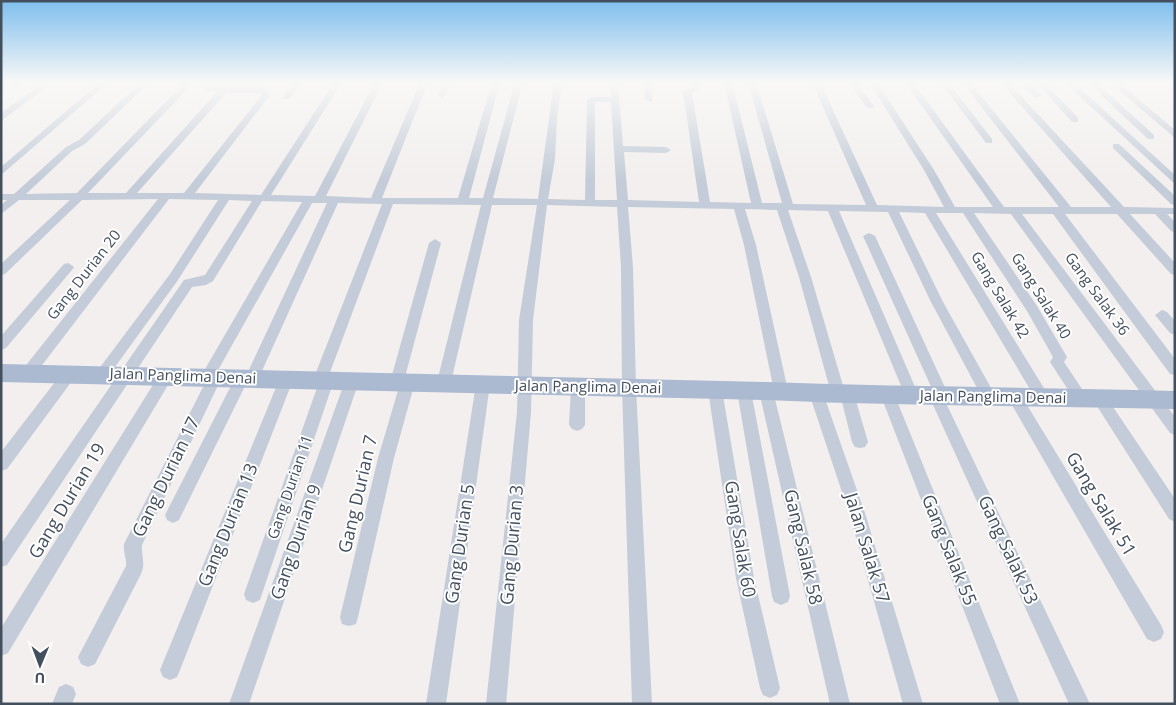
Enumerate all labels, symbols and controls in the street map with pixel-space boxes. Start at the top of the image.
street label: Gang Durian 20 [42,225,125,324]
street label: Gang Salak 42 [967,247,1035,342]
street label: Gang Salak 36 [1061,248,1135,339]
street label: Gang Salak 40 [1007,249,1076,342]
street label: Jalan Panglima Denai [107,362,257,388]
street label: Jalan Panglima Denai [513,375,661,397]
street label: Jalan Panglima Denai [918,385,1066,407]
street label: Gang Durian 17 [126,412,205,541]
street label: Gang Durian 11 [262,432,316,541]
street label: Gang Durian 7 [332,432,382,555]
street label: Gang Durian 19 [22,438,110,563]
street label: Gang Salak 51 [1061,447,1142,560]
street label: Gang Durian 13 [191,459,263,590]
street label: Gang Salak 60 [720,479,762,599]
street label: Gang Durian 9 [264,481,326,603]
street label: Gang Durian 5 [439,482,479,605]
street label: Gang Durian 3 [494,484,528,606]
street label: Gang Salak 58 [779,487,829,607]
street label: Jalan Salak 57 [839,488,896,606]
street label: Gang Salak 55 [917,491,983,609]
street label: Gang Salak 53 [973,491,1045,608]
north arrow [15,640,65,690]
text: U [34,669,45,688]

